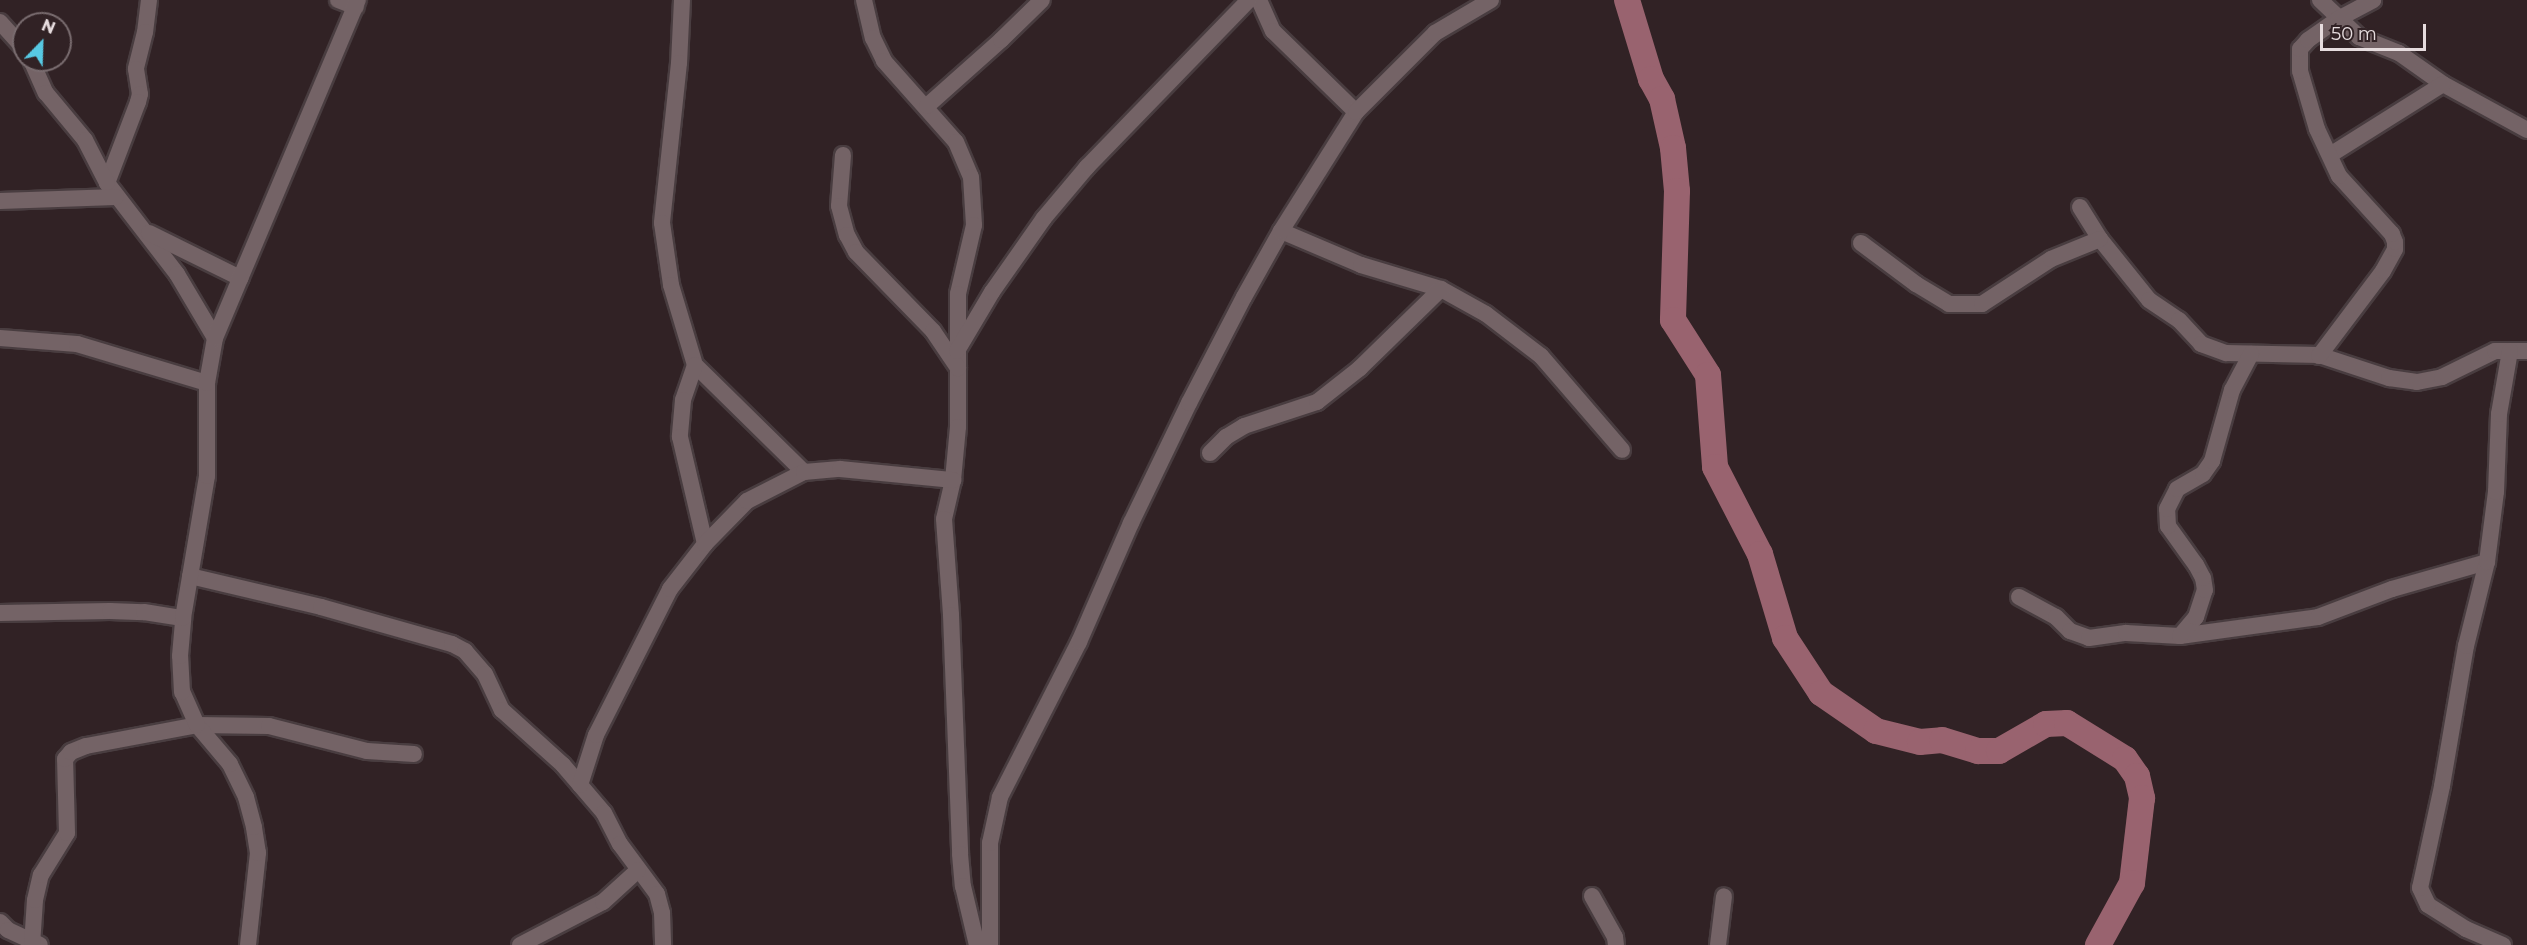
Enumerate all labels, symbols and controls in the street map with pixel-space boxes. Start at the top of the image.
north arrow [12,12,72,72]
scale bar [2323,12,2430,50]
text: N [39,16,58,38]
text: 50 m [2331,23,2377,45]

